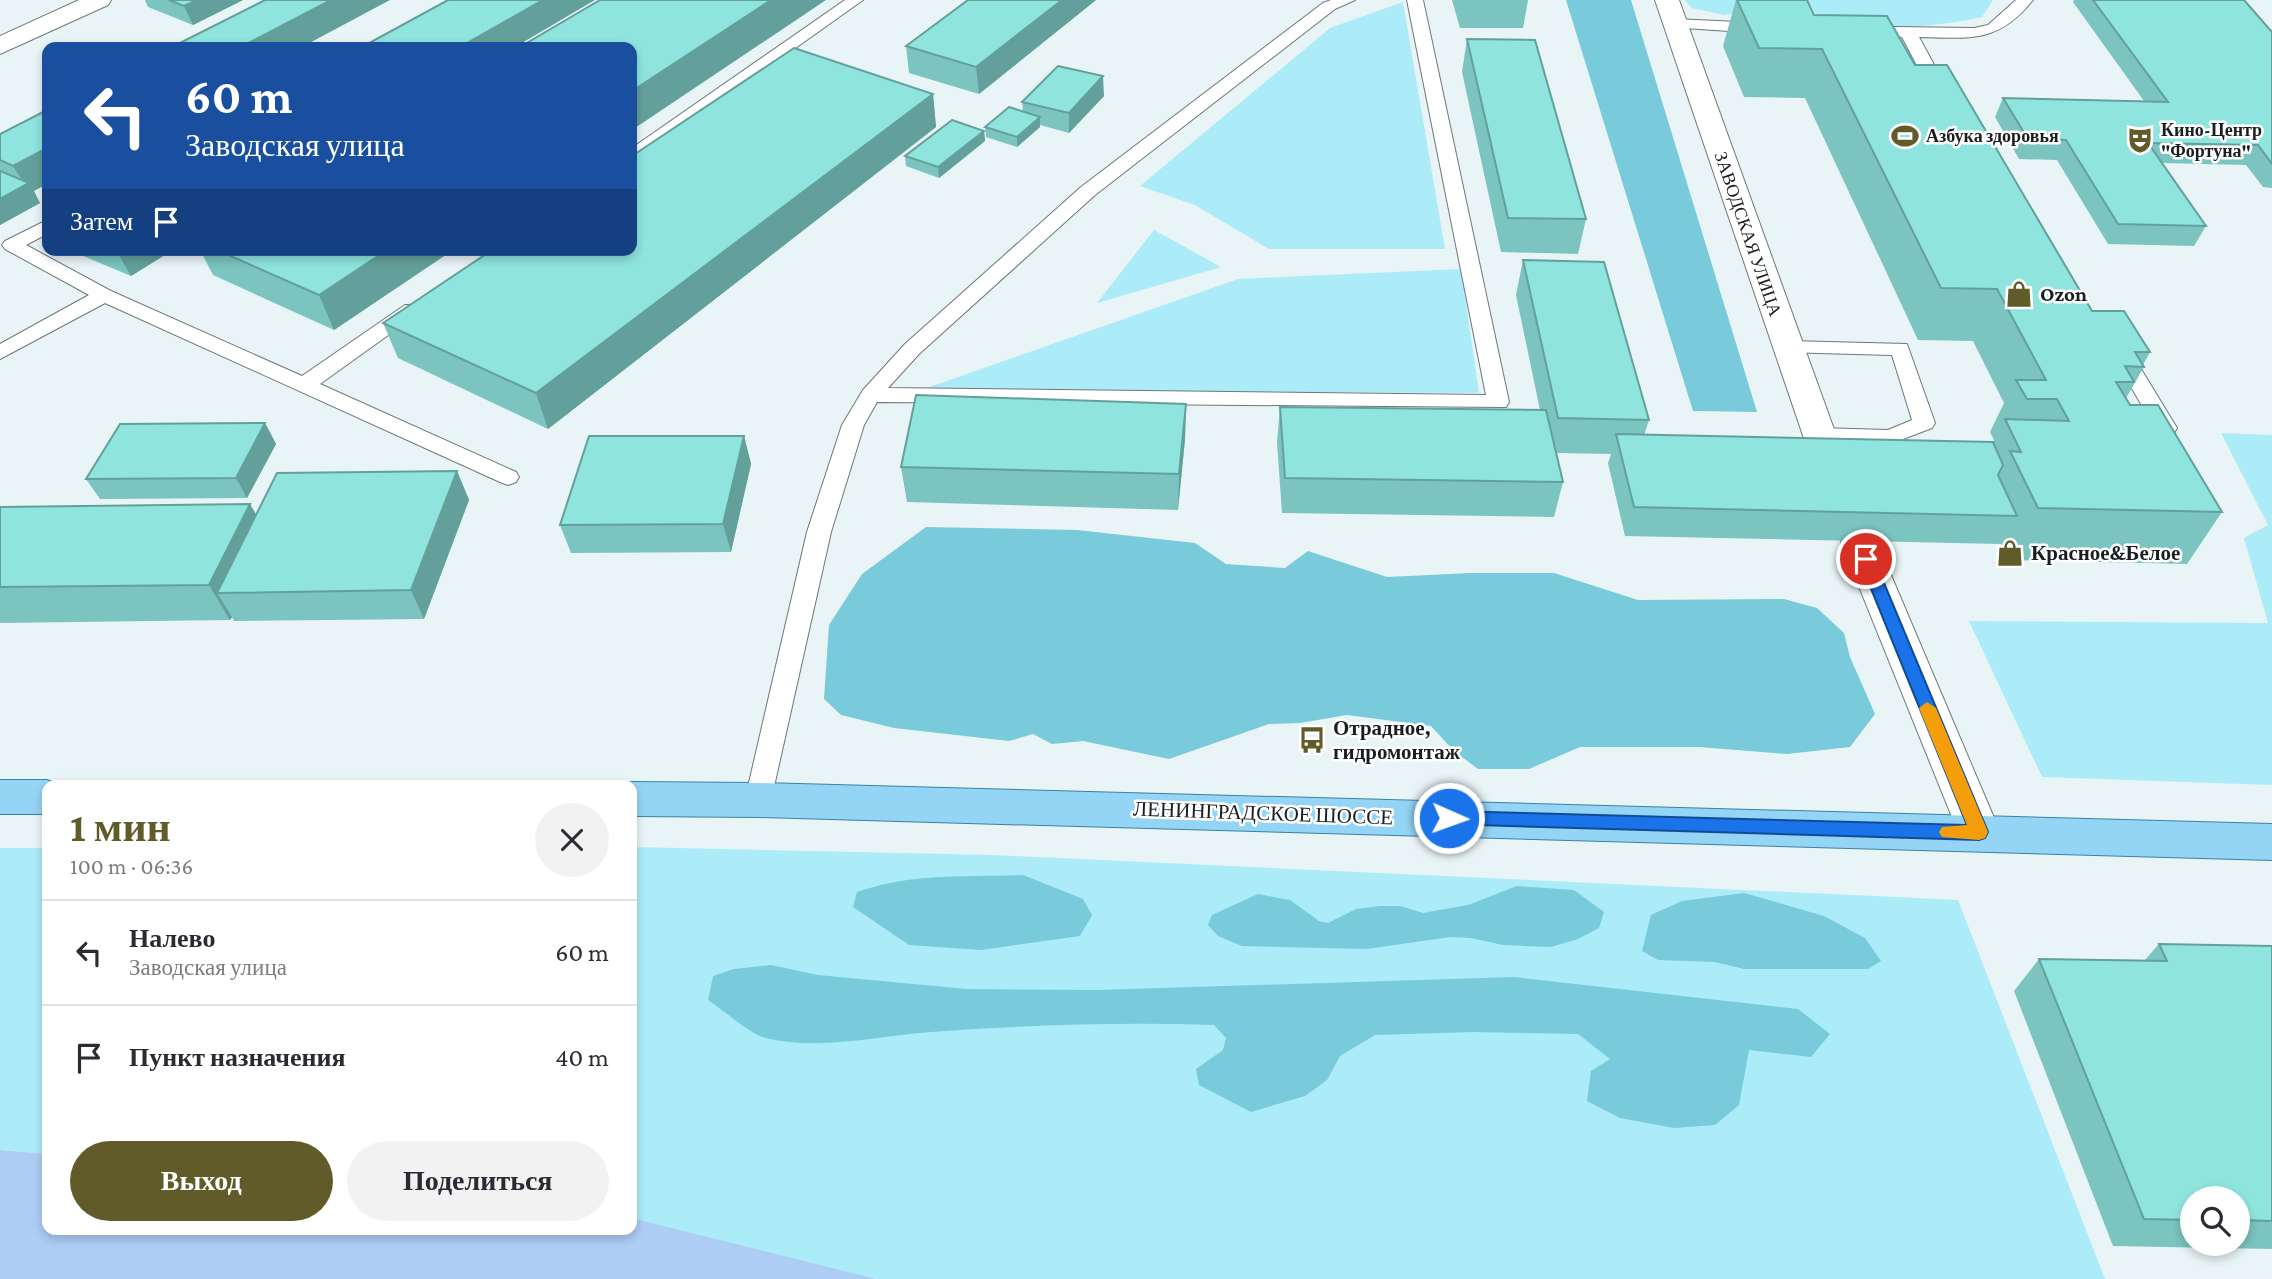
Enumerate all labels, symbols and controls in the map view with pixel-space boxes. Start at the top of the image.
text: 60 m [185,69,292,124]
icon: left [70,70,161,161]
place label: Кино-Центр "Фортуна" [2161,120,2262,161]
sports icon: Азбука здоровья [1890,121,1920,151]
theatre icon: Кино-Центр "Фортуна" [2125,125,2155,155]
place label: Азбука здоровья [1926,126,2059,146]
text: Заводская улица [185,127,405,163]
street label: ЗАВОДСКАЯ УЛИЦА [1710,149,1786,319]
icon: arrive [147,203,185,241]
text: Затем [70,207,133,236]
shop icon: Ozon [2004,279,2034,309]
place label: Ozon [2040,282,2087,306]
pin [1836,529,1896,589]
shop icon: Красное&Белое [1995,538,2025,568]
icon: arrive [1847,540,1885,578]
place label: Красное&Белое [2031,541,2180,565]
place label: Отрадное, гидромонтаж [1333,716,1461,764]
bus stop icon: Отрадное, гидромонтаж [1297,725,1327,755]
position arrow [1412,781,1486,855]
street label: ЛЕНИНГРАДСКОЕ ШОССЕ [1133,796,1393,830]
text: 1 мин [70,803,171,850]
button: close [535,803,609,877]
text: 100 m · 06:36 [70,853,193,879]
text: Налево [129,924,215,953]
icon: left [70,934,108,972]
text: 60 m [555,938,609,967]
text: Заводская улица [129,954,287,980]
icon: arrive [70,1039,108,1077]
text: Пункт назначения [129,1043,346,1072]
text: 40 m [555,1043,609,1072]
button: Выход [70,1141,333,1221]
button: Поделиться [347,1141,609,1221]
map controls [2180,1186,2250,1256]
button: search [2180,1186,2250,1256]

